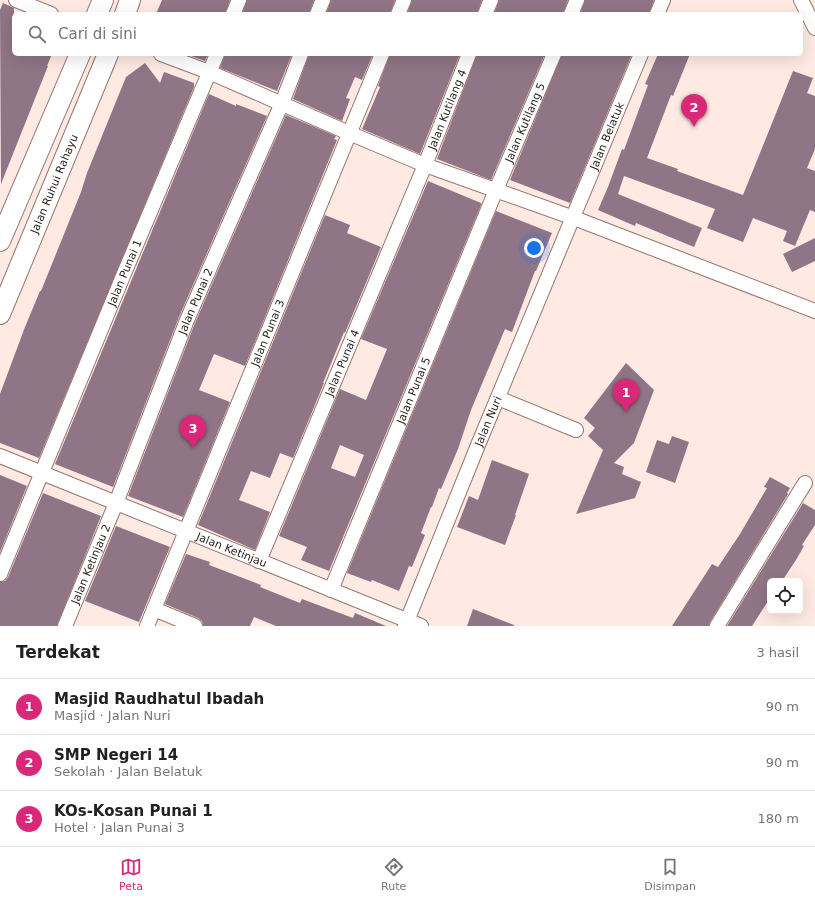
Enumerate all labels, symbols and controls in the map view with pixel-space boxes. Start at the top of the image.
search box [12,12,803,56]
icon: search [26,23,48,45]
text: Cari di sini [58,25,137,43]
street label: Jalan Kutilang 4 [425,67,469,153]
street label: Jalan Kutilang 5 [502,81,548,165]
pin: 2 [681,94,707,127]
street label: Jalan Belatuk [587,100,627,173]
street label: Jalan Ruhui Rahayu [27,132,80,236]
street label: Jalan Punai 1 [104,237,144,309]
your location [524,238,544,258]
street label: Jalan Punai 2 [175,266,215,337]
street label: Jalan Punai 3 [248,297,287,369]
street label: Jalan Punai 4 [322,327,362,399]
street label: Jalan Punai 5 [393,355,433,427]
pin: 1 [613,379,639,412]
street label: Jalan Nuri [471,394,504,449]
pin: 3 [180,415,206,448]
street label: Jalan Ketinjau 2 [68,522,113,607]
street label: Jalan Ketinjau [194,529,269,570]
map controls [767,578,803,614]
button: locate [767,578,803,614]
text: Terdekat [16,642,100,662]
text: 3 hasil [756,645,799,660]
text: Masjid Raudhatul Ibadah [54,690,264,708]
text: 1 [24,699,34,714]
text: 90 m [766,699,799,714]
text: Masjid · Jalan Nuri [54,708,171,723]
text: SMP Negeri 14 [54,746,178,764]
text: 2 [24,755,34,770]
text: 90 m [766,755,799,770]
text: Sekolah · Jalan Belatuk [54,764,203,779]
text: KOs-Kosan Punai 1 [54,802,213,820]
text: 3 [24,811,34,826]
text: 180 m [757,811,799,826]
text: Hotel · Jalan Punai 3 [54,820,185,835]
tab: Peta [119,856,143,893]
tab: Rute [381,856,406,893]
tab: Disimpan [644,856,696,893]

